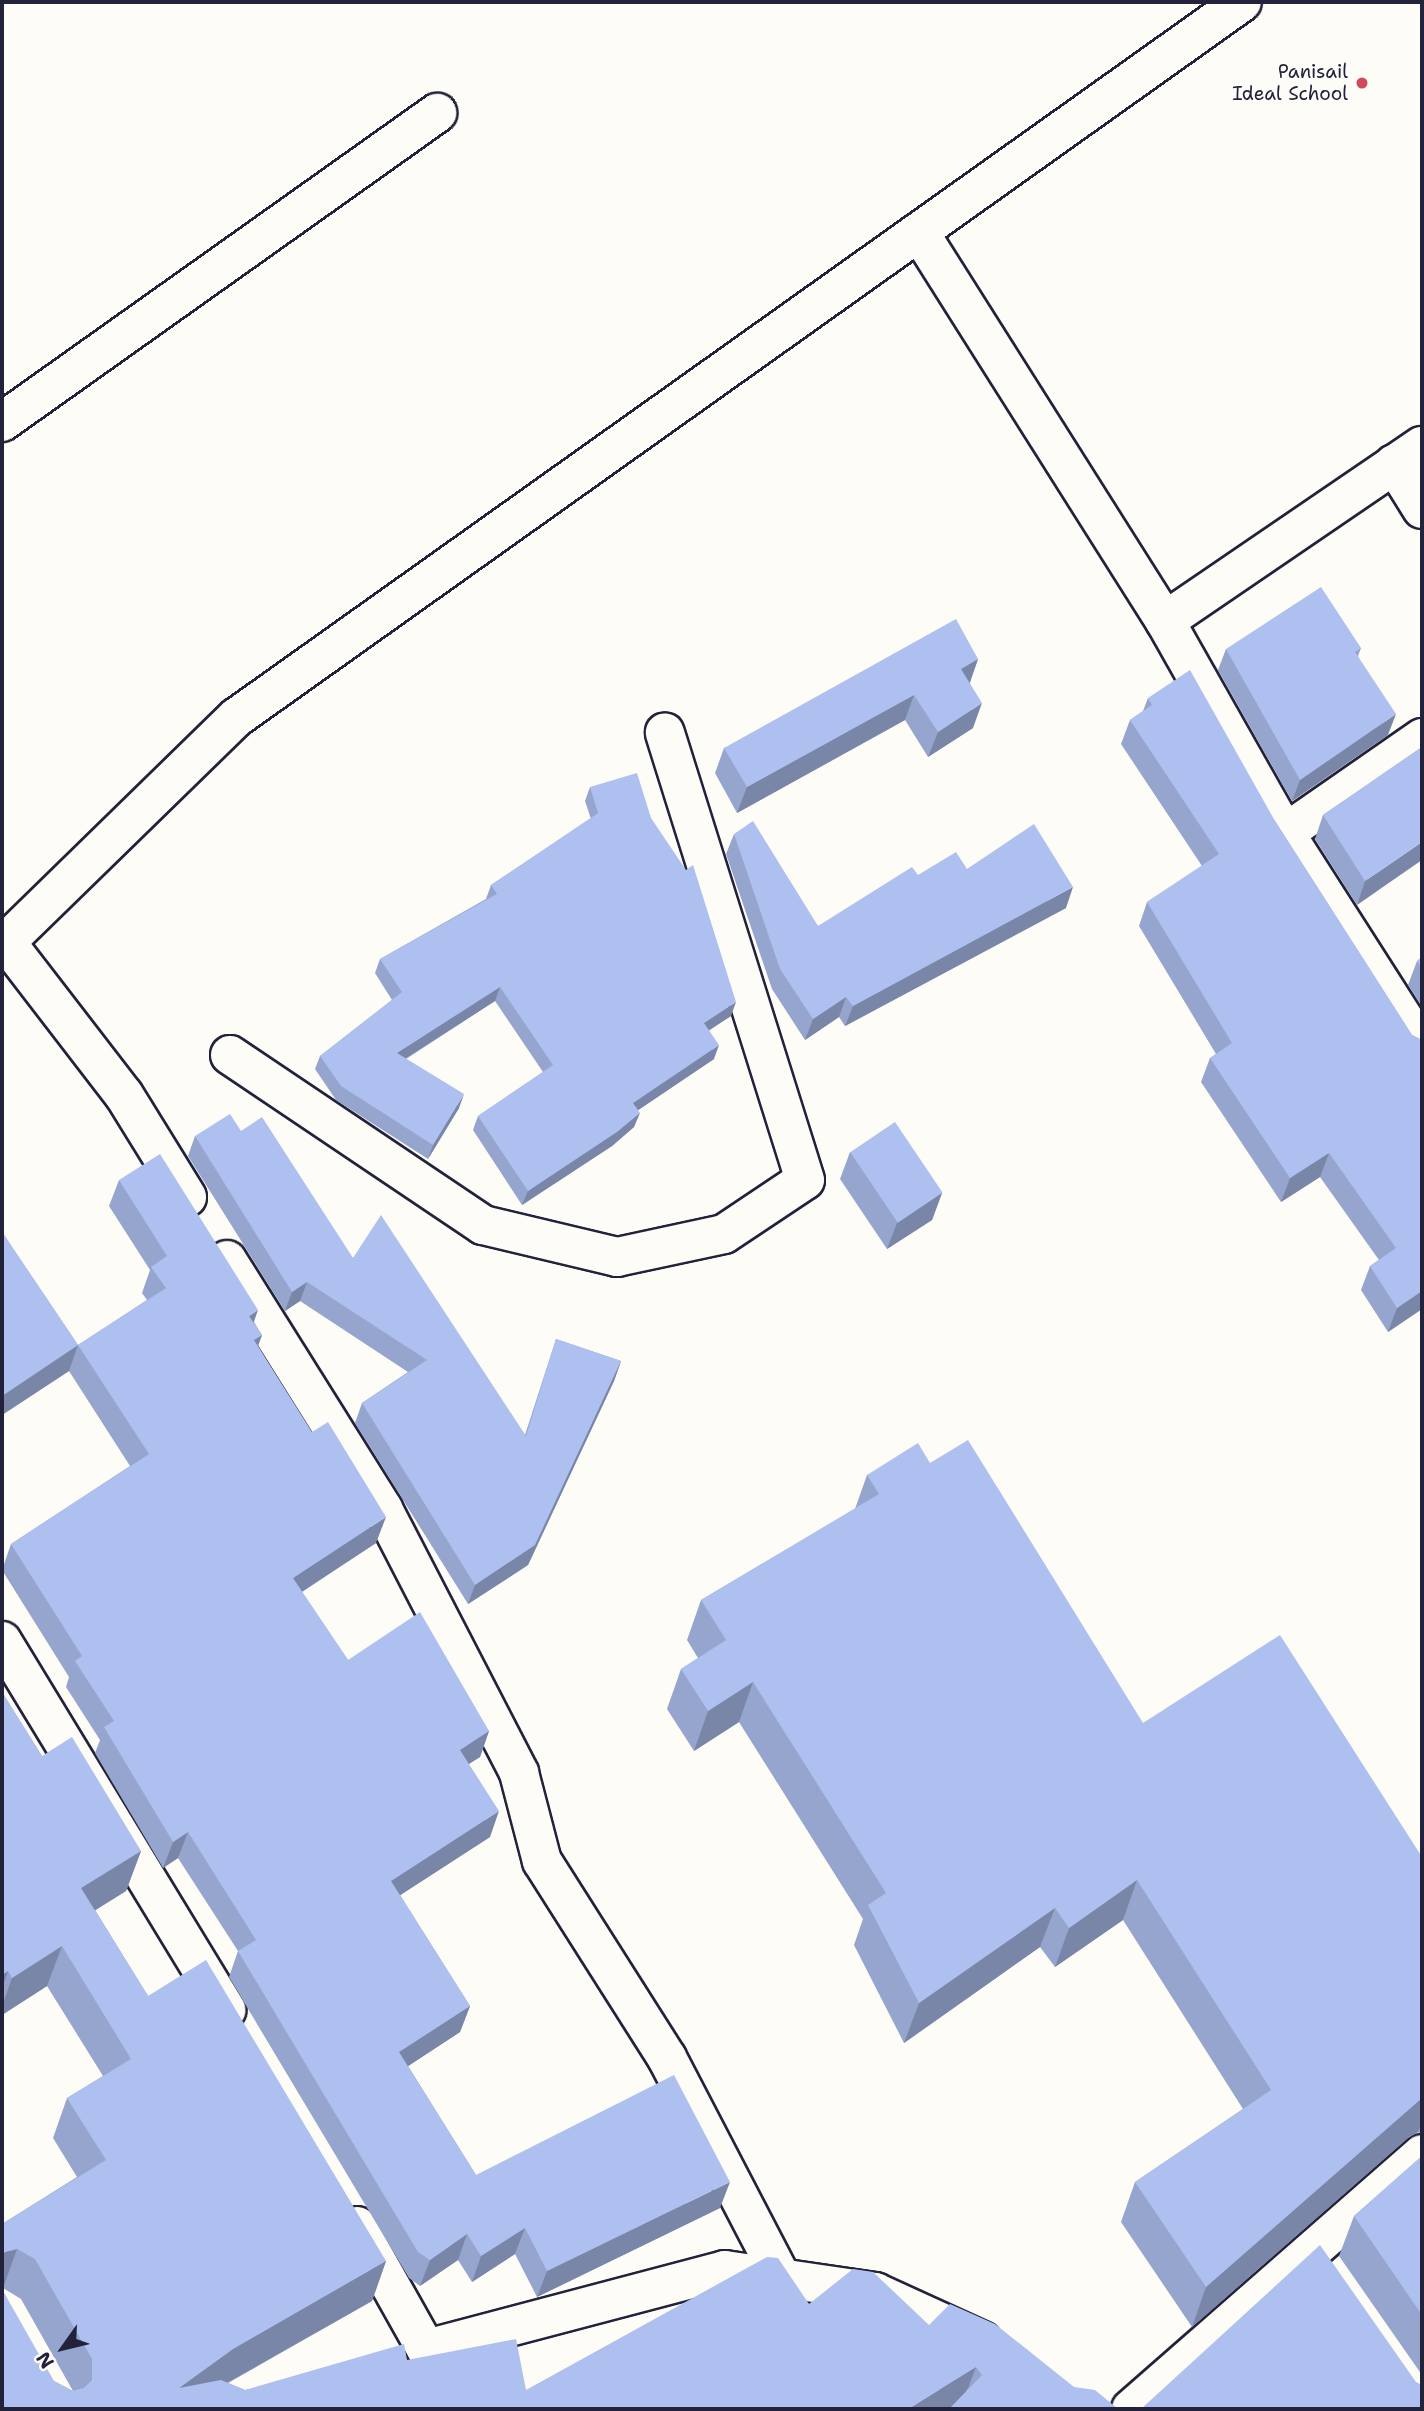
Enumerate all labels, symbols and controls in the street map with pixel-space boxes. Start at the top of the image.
place label: Panisail Ideal School [1232,61,1348,105]
marker: Panisail Ideal School [1354,75,1370,91]
north arrow [28,2313,98,2383]
text: N [31,2347,60,2373]

